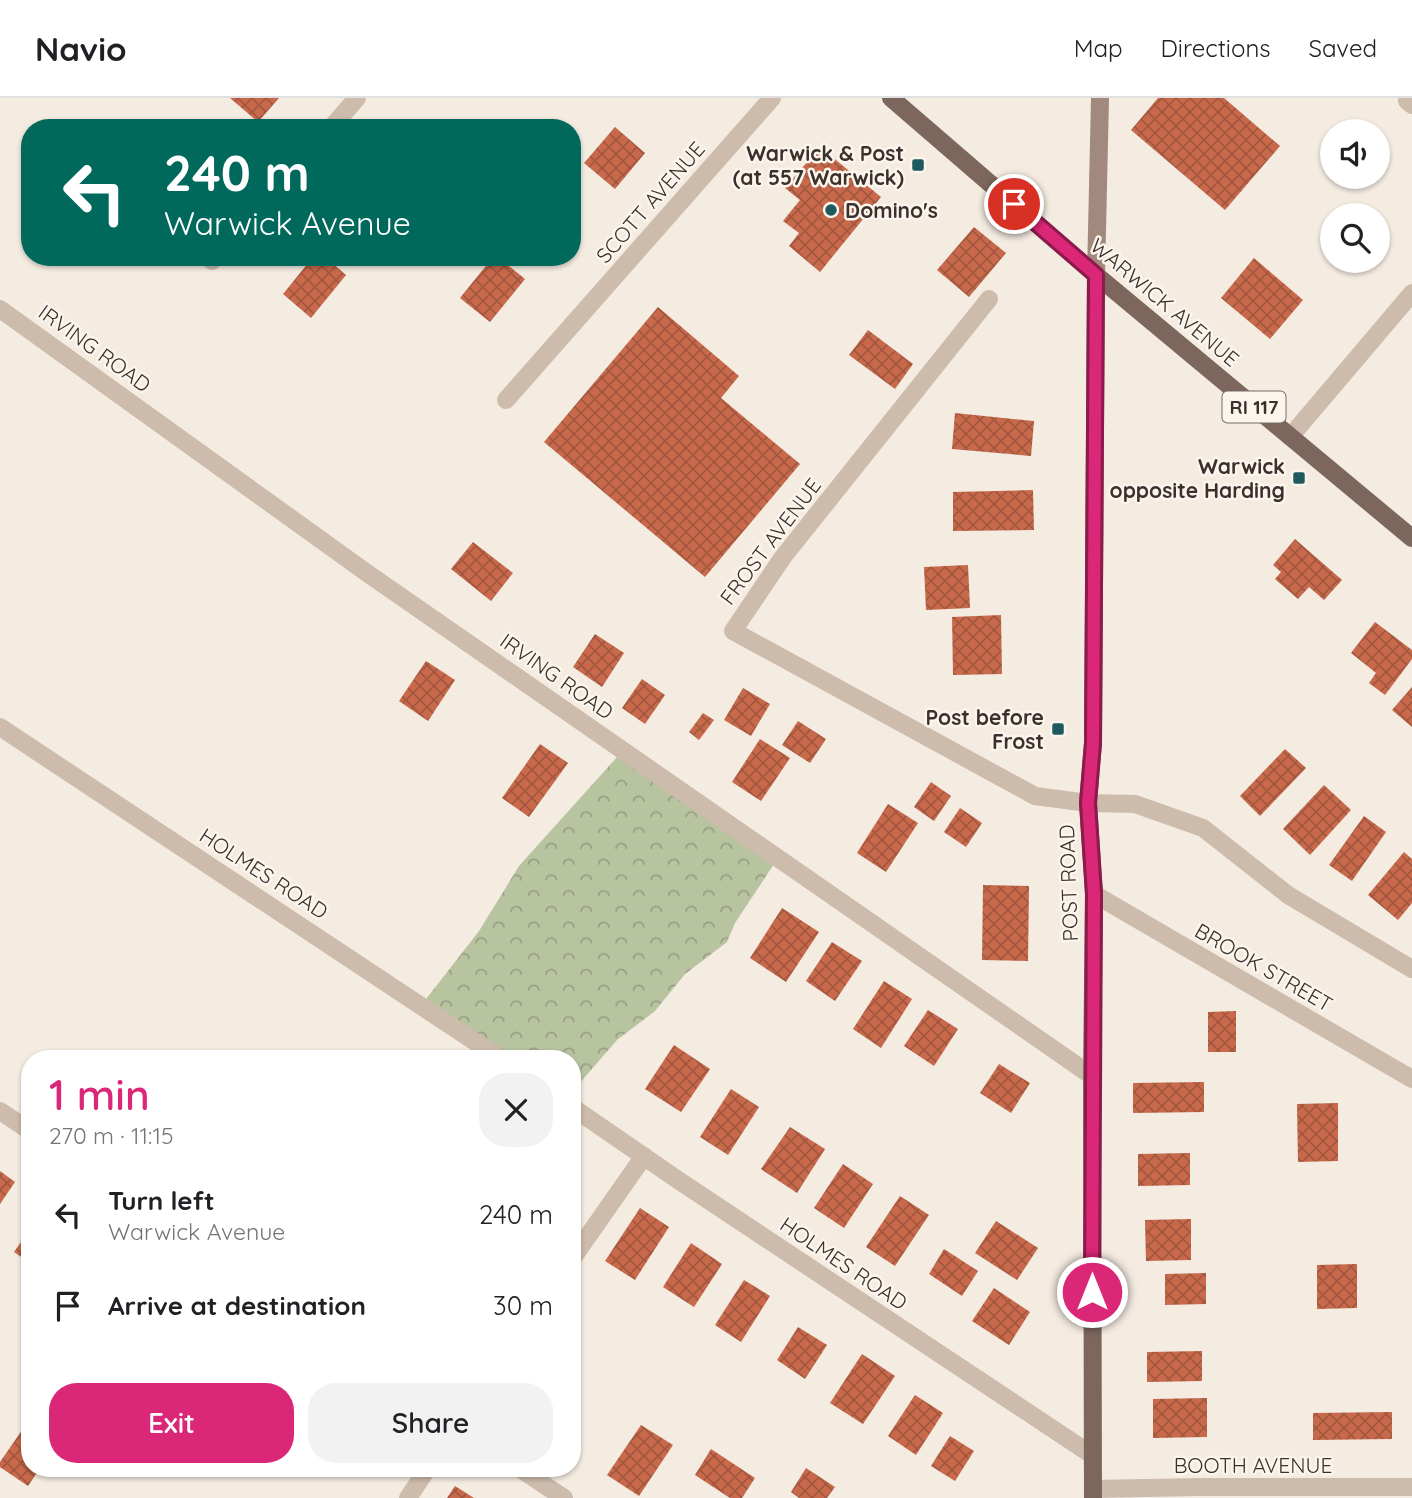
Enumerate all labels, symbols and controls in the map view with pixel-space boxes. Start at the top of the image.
text: Navio [35,28,127,69]
text: Map [1074,33,1123,63]
text: Directions [1161,33,1271,63]
text: Saved [1309,33,1377,63]
map controls [1320,119,1390,273]
button: sound [1320,119,1390,189]
street label: SCOTT AVENUE [590,136,710,268]
place label: Warwick & Post (at 557 Warwick) [733,140,904,190]
text: 240 m [164,142,310,203]
icon: left [49,147,140,238]
marker: Warwick & Post (at 557 Warwick) [910,157,926,173]
pin [984,174,1044,234]
icon: arrive [995,185,1033,223]
place label: Domino's [845,197,938,223]
marker: Domino's [823,202,839,218]
text: Warwick Avenue [164,203,411,243]
button: search [1320,203,1390,273]
street label: WARWICK AVENUE [1085,232,1245,372]
street label: IRVING ROAD [34,299,156,397]
road number: RI 117 [1222,392,1286,422]
place label: Warwick opposite Harding [1110,453,1285,503]
marker: Warwick opposite Harding [1291,470,1307,486]
street label: FROST AVENUE [714,473,826,609]
street label: IRVING ROAD [495,627,619,725]
place label: Post before Frost [926,704,1044,754]
marker: Post before Frost [1050,721,1066,737]
street label: HOLMES ROAD [195,822,333,924]
street label: POST ROAD [1053,824,1083,942]
street label: BROOK STREET [1191,917,1337,1017]
text: 1 min [49,1068,150,1121]
button: close [479,1073,553,1147]
text: 270 m · 11:15 [49,1121,173,1150]
text: Turn left [108,1184,215,1217]
icon: left [49,1196,87,1234]
text: 240 m [479,1198,553,1231]
street label: HOLMES ROAD [775,1211,913,1315]
text: Warwick Avenue [108,1217,285,1246]
position arrow [1055,1255,1129,1329]
icon: arrive [49,1287,87,1325]
text: Arrive at destination [108,1289,366,1322]
text: 30 m [493,1289,553,1322]
button: Exit [49,1383,294,1463]
button: Share [308,1383,553,1463]
street label: BOOTH AVENUE [1174,1452,1332,1478]

